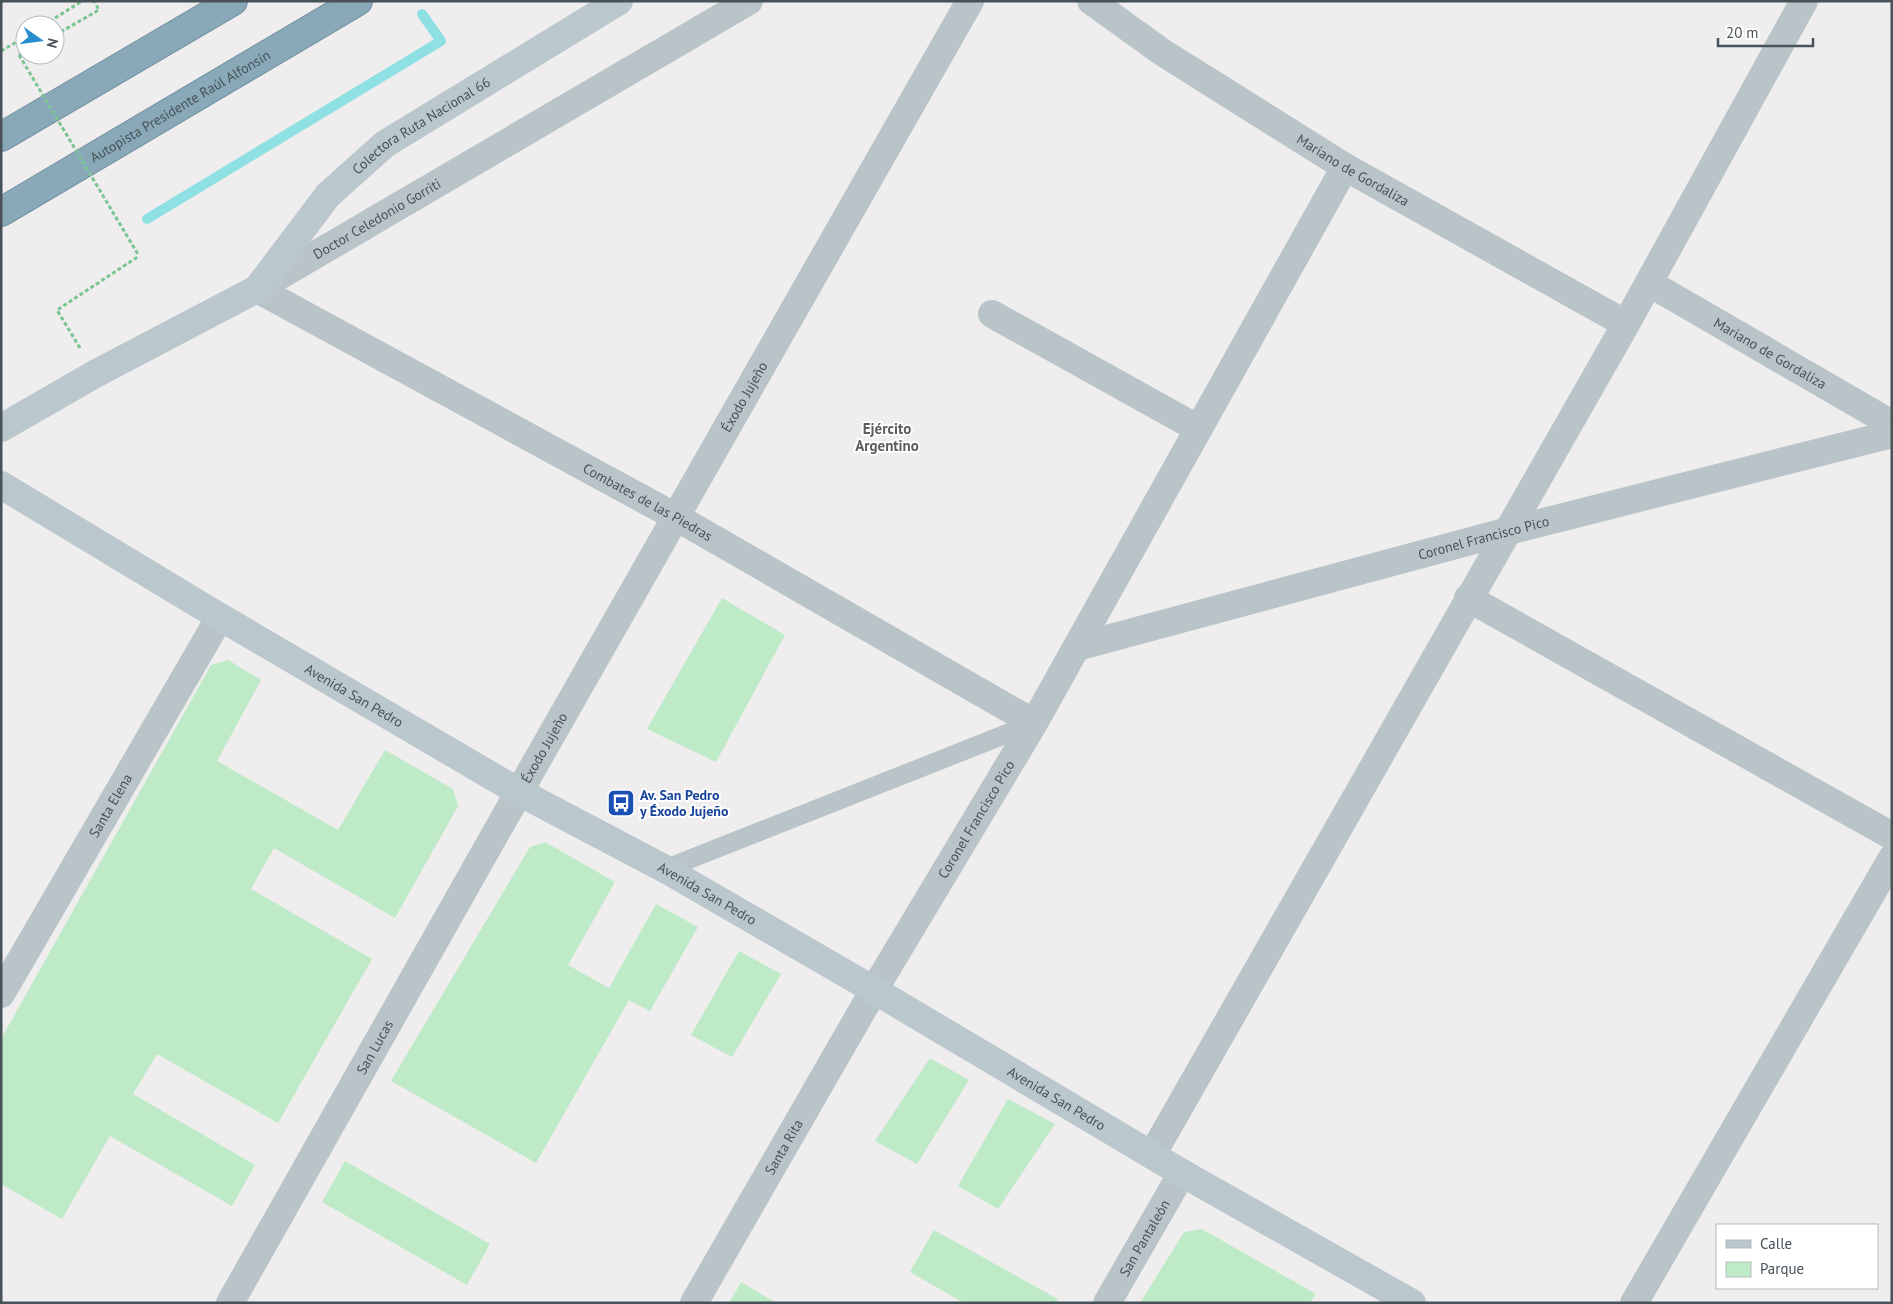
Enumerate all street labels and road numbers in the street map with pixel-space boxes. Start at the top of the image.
street label: Autopista Presidente Raúl Alfonsín [87,46,274,166]
street label: Colectora Ruta Nacional 66 [348,73,494,178]
street label: Mariano de Gordaliza [1293,130,1412,210]
street label: Doctor Celedonio Gorriti [310,174,444,263]
street label: Mariano de Gordaliza [1711,314,1830,393]
street label: Éxodo Jujeño [717,358,772,435]
street label: Combates de las Piedras [580,459,716,545]
street label: Coronel Francisco Pico [1416,512,1551,564]
street label: Avenida San Pedro [301,660,407,731]
street label: Éxodo Jujeño [517,709,571,786]
street label: Coronel Francisco Pico [934,757,1019,882]
street label: Santa Elena [85,770,136,841]
street label: Avenida San Pedro [655,858,760,929]
street label: San Lucas [352,1017,397,1077]
street label: Avenida San Pedro [1004,1062,1109,1135]
street label: Santa Rita [761,1116,807,1178]
street label: San Pantaleón [1115,1196,1174,1280]

